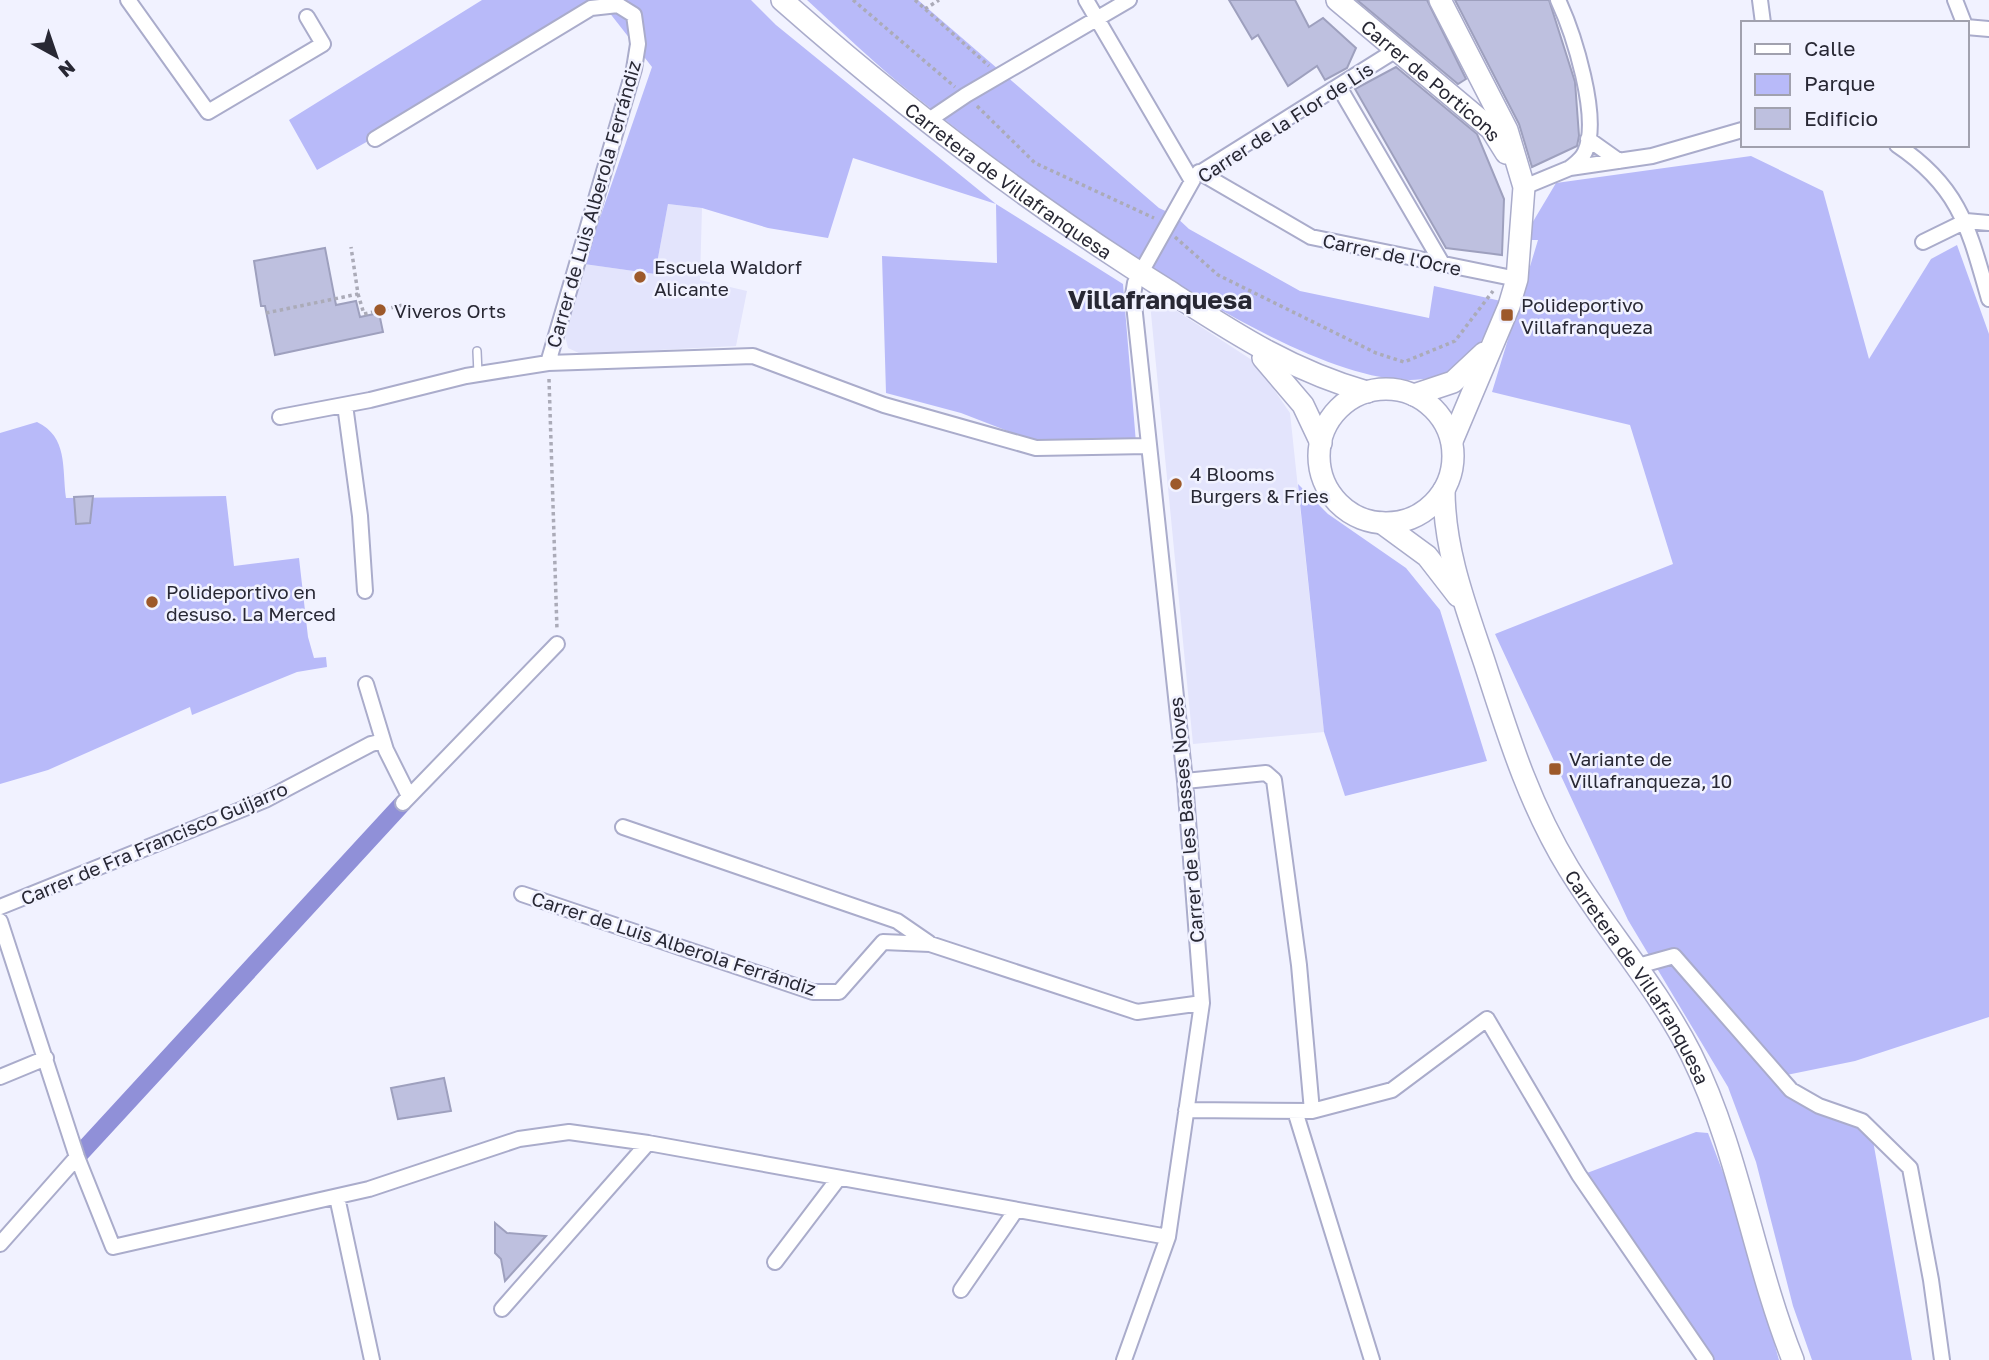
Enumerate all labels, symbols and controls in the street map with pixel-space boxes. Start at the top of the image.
street label: Carrer de Porticons [1357,14,1507,145]
north arrow [21,21,91,91]
legend [1741,21,1968,147]
text: Calle [1804,35,1856,61]
text: N [54,56,80,83]
street label: Carrer de la Flor de Lis [1193,57,1377,187]
street label: Carrer de Luis Alberola Ferrándiz [541,58,645,350]
text: Parque [1804,70,1875,96]
street label: Carretera de Villafranquesa [901,97,1117,263]
text: Edificio [1804,105,1878,131]
street label: Carrer de l'Ocre [1321,228,1463,280]
place label: Escuela Waldorf Alicante [654,255,802,300]
marker: Escuela Waldorf Alicante [632,269,648,285]
district label: Villafranquesa [1068,284,1252,315]
place label: Polideportivo Villafranqueza [1521,293,1653,338]
place label: Viveros Orts [394,299,506,322]
marker: Viveros Orts [372,302,388,318]
marker: Polideportivo Villafranqueza [1499,307,1515,323]
place label: 4 Blooms Burgers & Fries [1190,462,1329,507]
marker: 4 Blooms Burgers & Fries [1168,476,1184,492]
place label: Polideportivo en desuso. La Merced [166,580,336,625]
marker: Polideportivo en desuso. La Merced [144,594,160,610]
street label: Carrer de les Basses Noves [1164,696,1208,944]
place label: Variante de Villafranqueza, 10 [1569,747,1732,792]
marker: Variante de Villafranqueza, 10 [1547,761,1563,777]
street label: Carrer de Fra Francisco Guijarro [17,776,291,910]
street label: Carretera de Villafranquesa [1561,865,1715,1088]
street label: Carrer de Luis Alberola Ferrándiz [529,886,819,1000]

